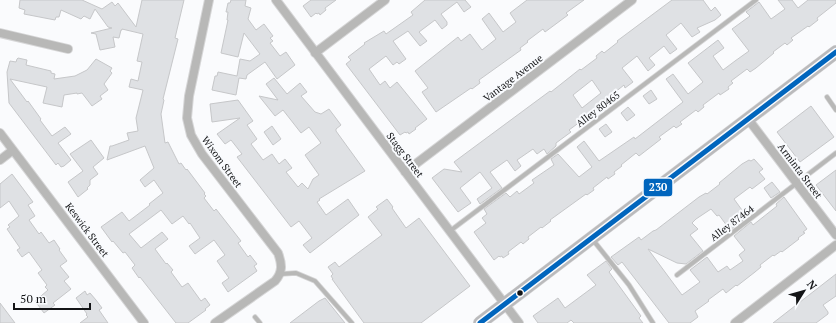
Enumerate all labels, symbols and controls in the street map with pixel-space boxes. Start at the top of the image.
street label: Vantage Avenue [481,51,545,105]
street label: Alley 80465 [573,88,623,130]
street label: Stagg Street [384,130,427,181]
street label: Wixom Street [199,134,245,191]
street label: Arminta Street [775,141,825,202]
line badge: 230 [643,178,673,197]
text: 230 [649,180,667,194]
street label: Keswick Street [62,200,112,260]
street label: Alley 87464 [707,202,757,244]
north arrow [784,271,824,311]
text: N [804,277,820,293]
scale bar [14,285,90,311]
unlabelled marker [515,288,525,298]
text: 50 m [20,291,47,306]

